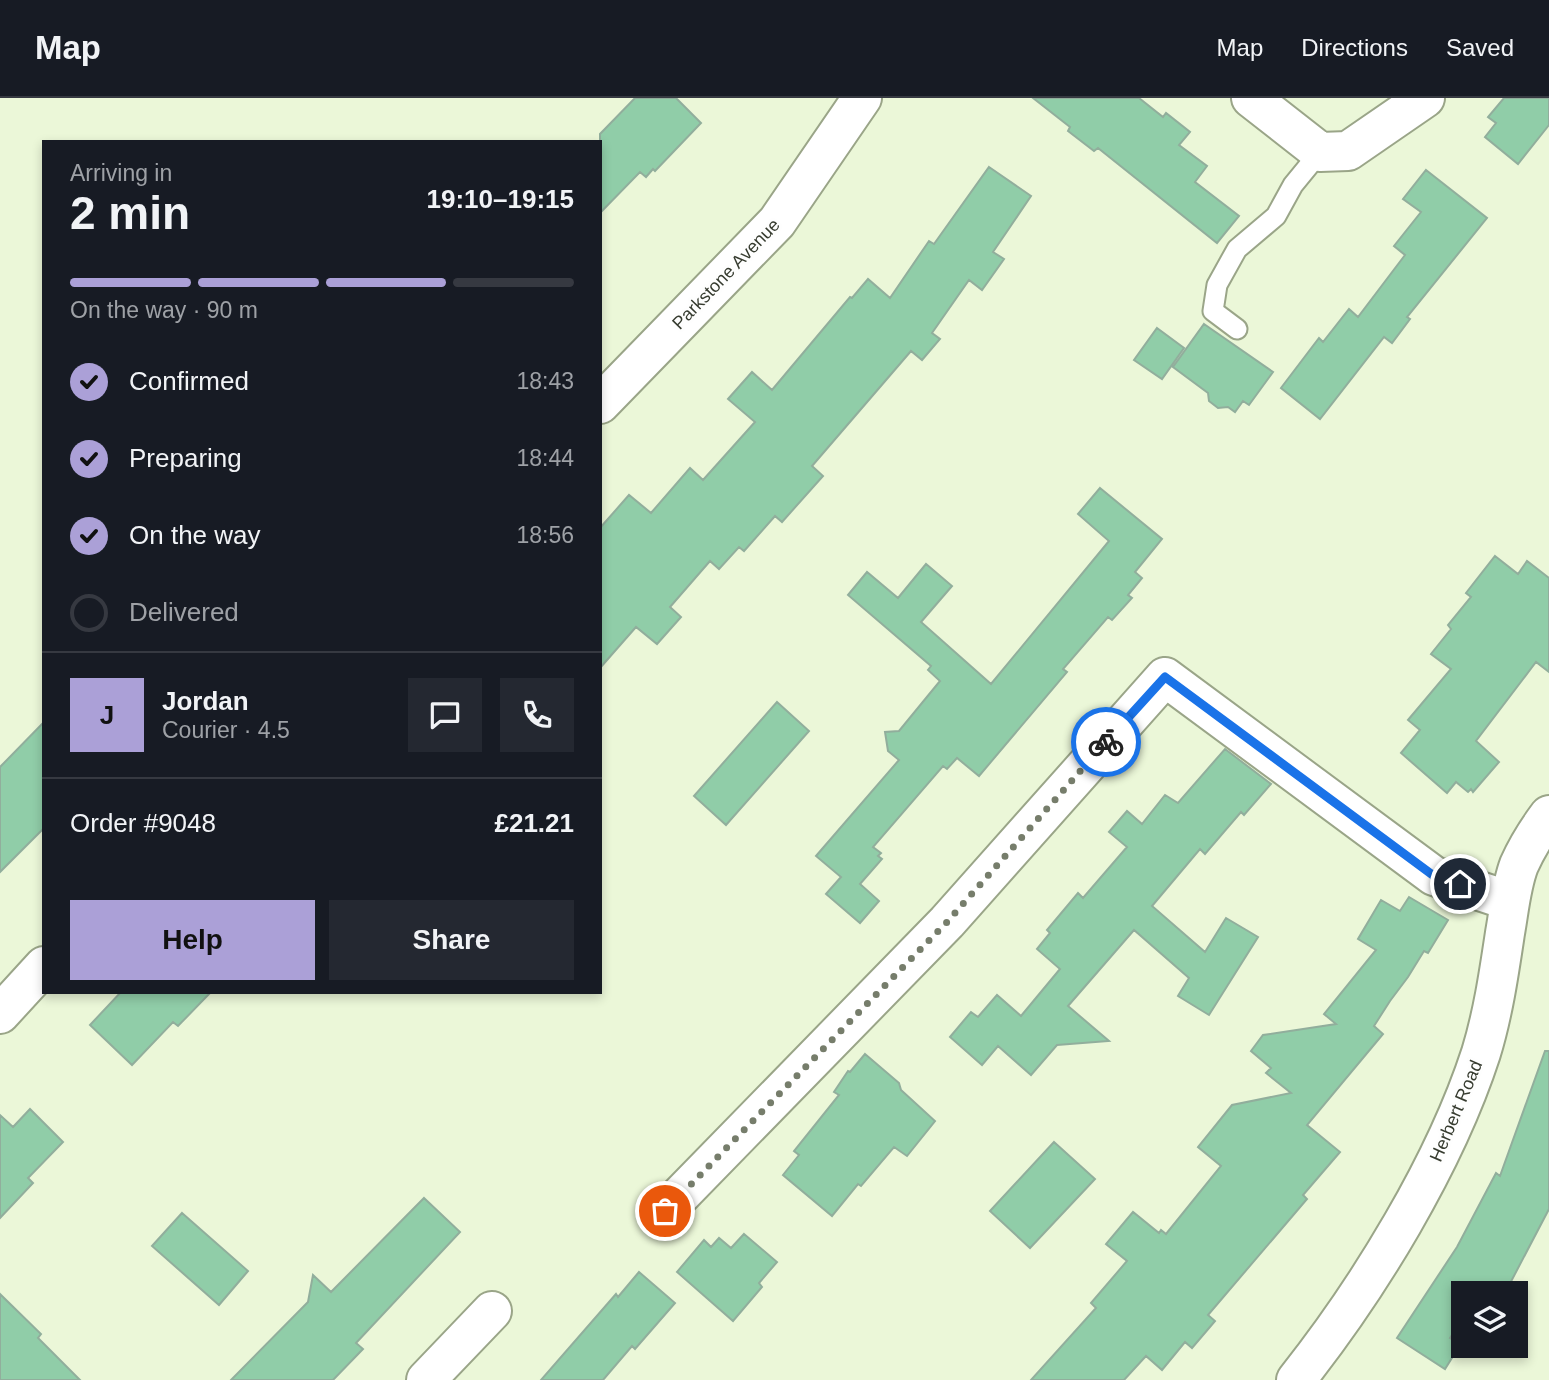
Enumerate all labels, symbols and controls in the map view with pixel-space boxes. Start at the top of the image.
text: Map [35,29,101,66]
text: Map [1217,34,1263,61]
text: Directions [1301,34,1408,61]
text: Saved [1446,34,1514,61]
text: Arriving in [70,160,172,186]
text: 19:10–19:15 [427,184,574,214]
text: 2 min [70,187,190,239]
street label: Parkstone Avenue [668,215,784,333]
text: On the way · 90 m [70,297,258,323]
icon: check [70,363,108,401]
text: Confirmed [129,366,249,396]
text: 18:43 [516,368,574,394]
icon: check [70,440,108,478]
text: Preparing [129,443,242,473]
text: 18:44 [516,445,574,471]
icon: check [70,517,108,555]
text: On the way [129,520,261,550]
text: 18:56 [516,522,574,548]
text: Delivered [129,597,239,627]
button: chat [408,678,482,752]
button: phone [500,678,574,752]
text: Jordan [162,686,249,716]
text: J [100,700,114,730]
courier [1071,707,1141,777]
text: Courier · 4.5 [162,717,290,743]
icon: bike [1087,723,1125,761]
text: Order #9048 [70,808,216,838]
text: £21.21 [494,808,574,838]
pin [1430,854,1490,914]
icon: home [1441,865,1479,903]
button: Help [70,900,315,980]
button: Share [329,900,574,980]
street label: Herbert Road [1426,1057,1486,1165]
pin [635,1181,695,1241]
icon: bag [646,1192,684,1230]
map controls [1451,1281,1528,1358]
button: layers [1451,1281,1528,1358]

